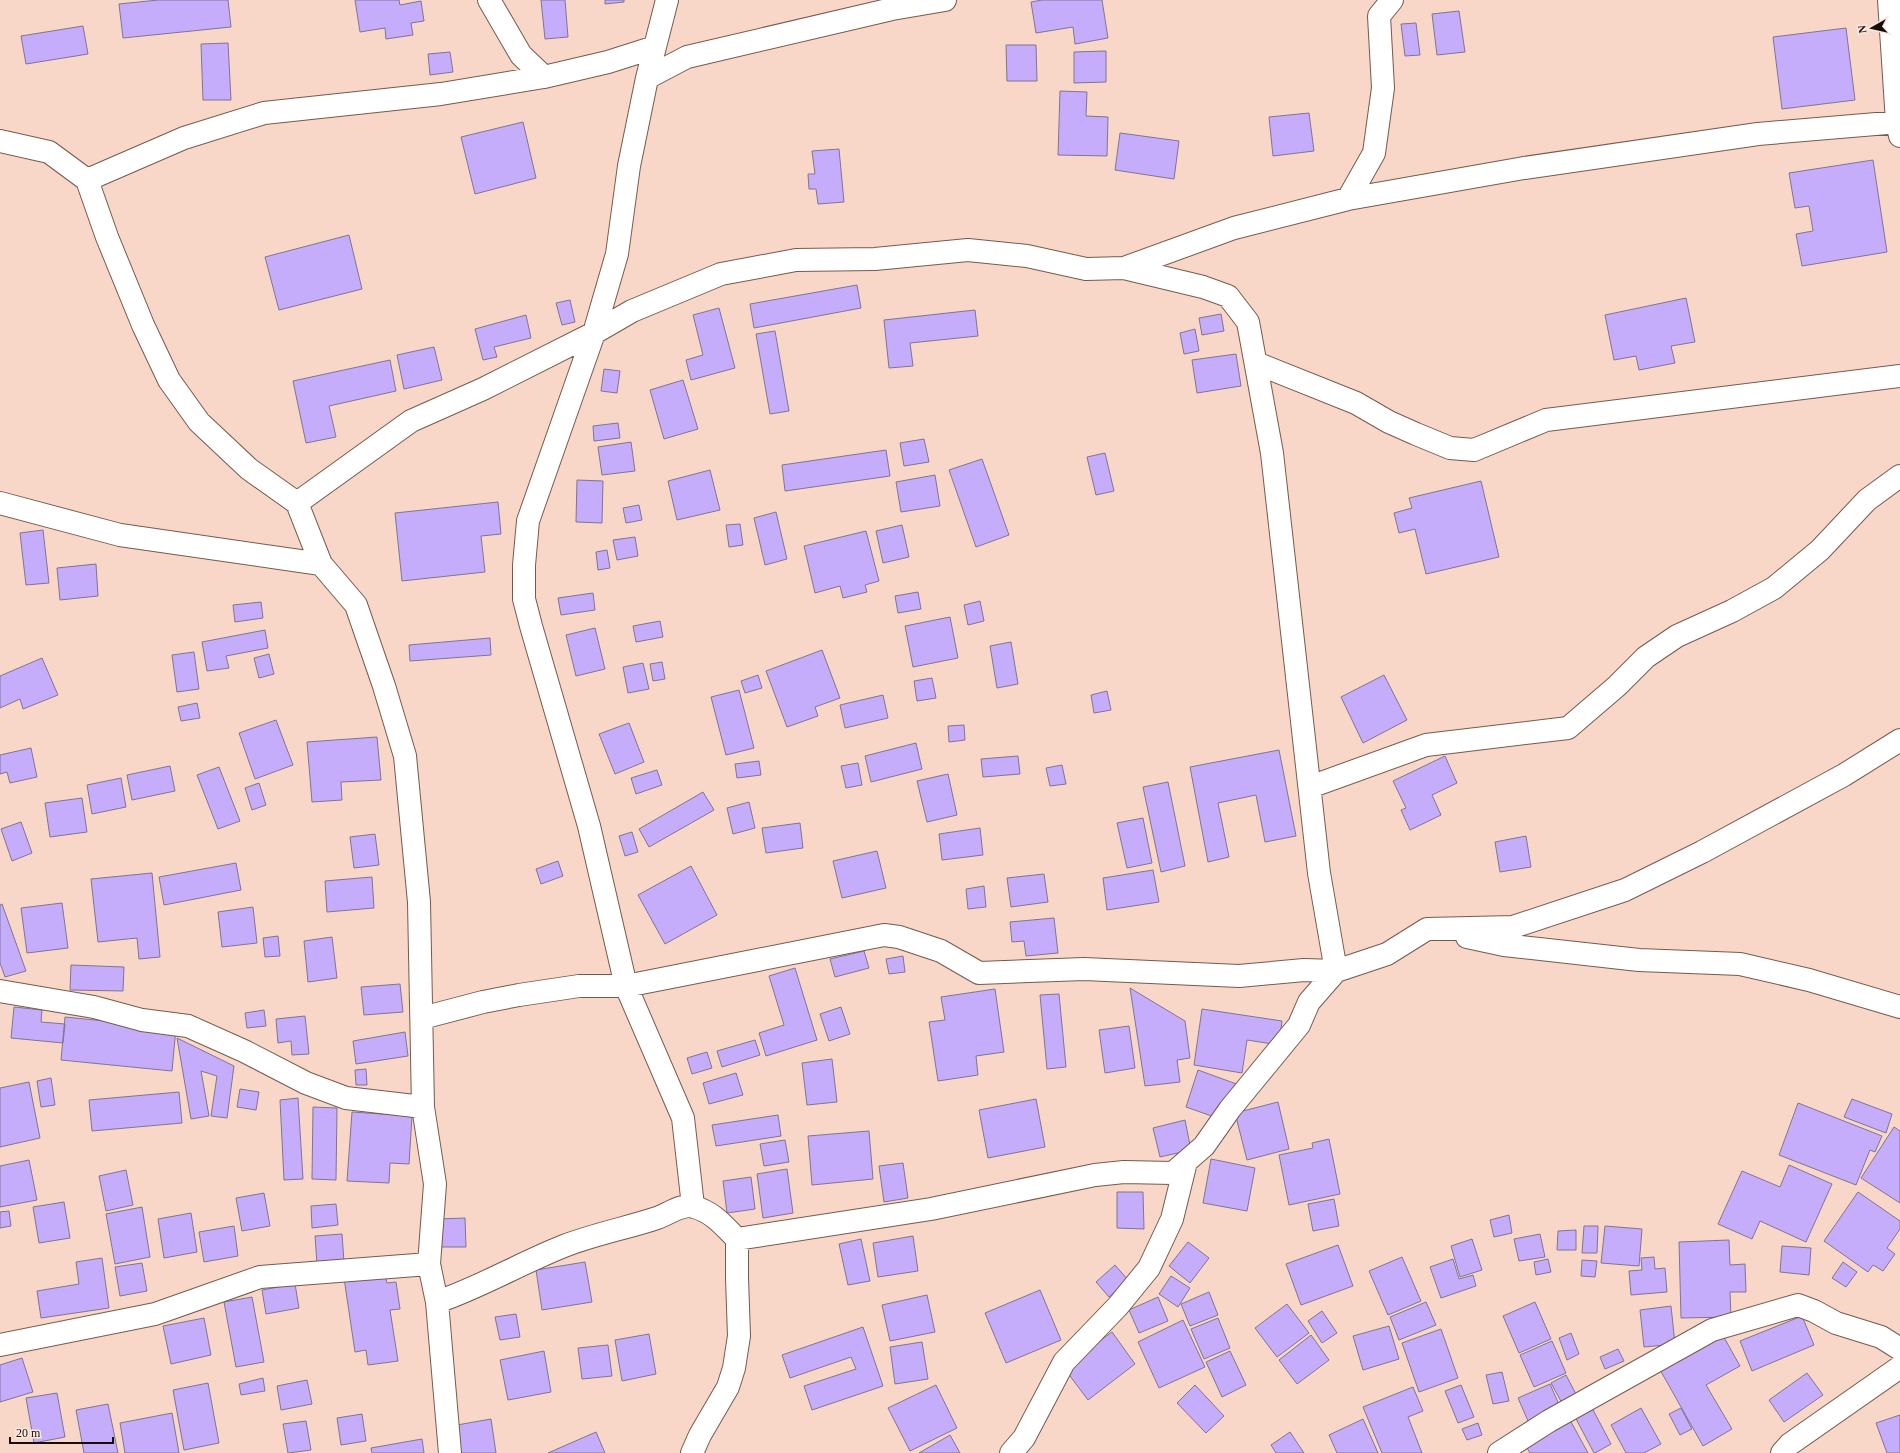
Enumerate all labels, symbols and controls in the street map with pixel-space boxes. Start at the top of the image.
north arrow [1852,8,1892,48]
text: N [1856,25,1869,34]
scale bar [10,1419,113,1445]
text: 20 m [16,1426,41,1440]

